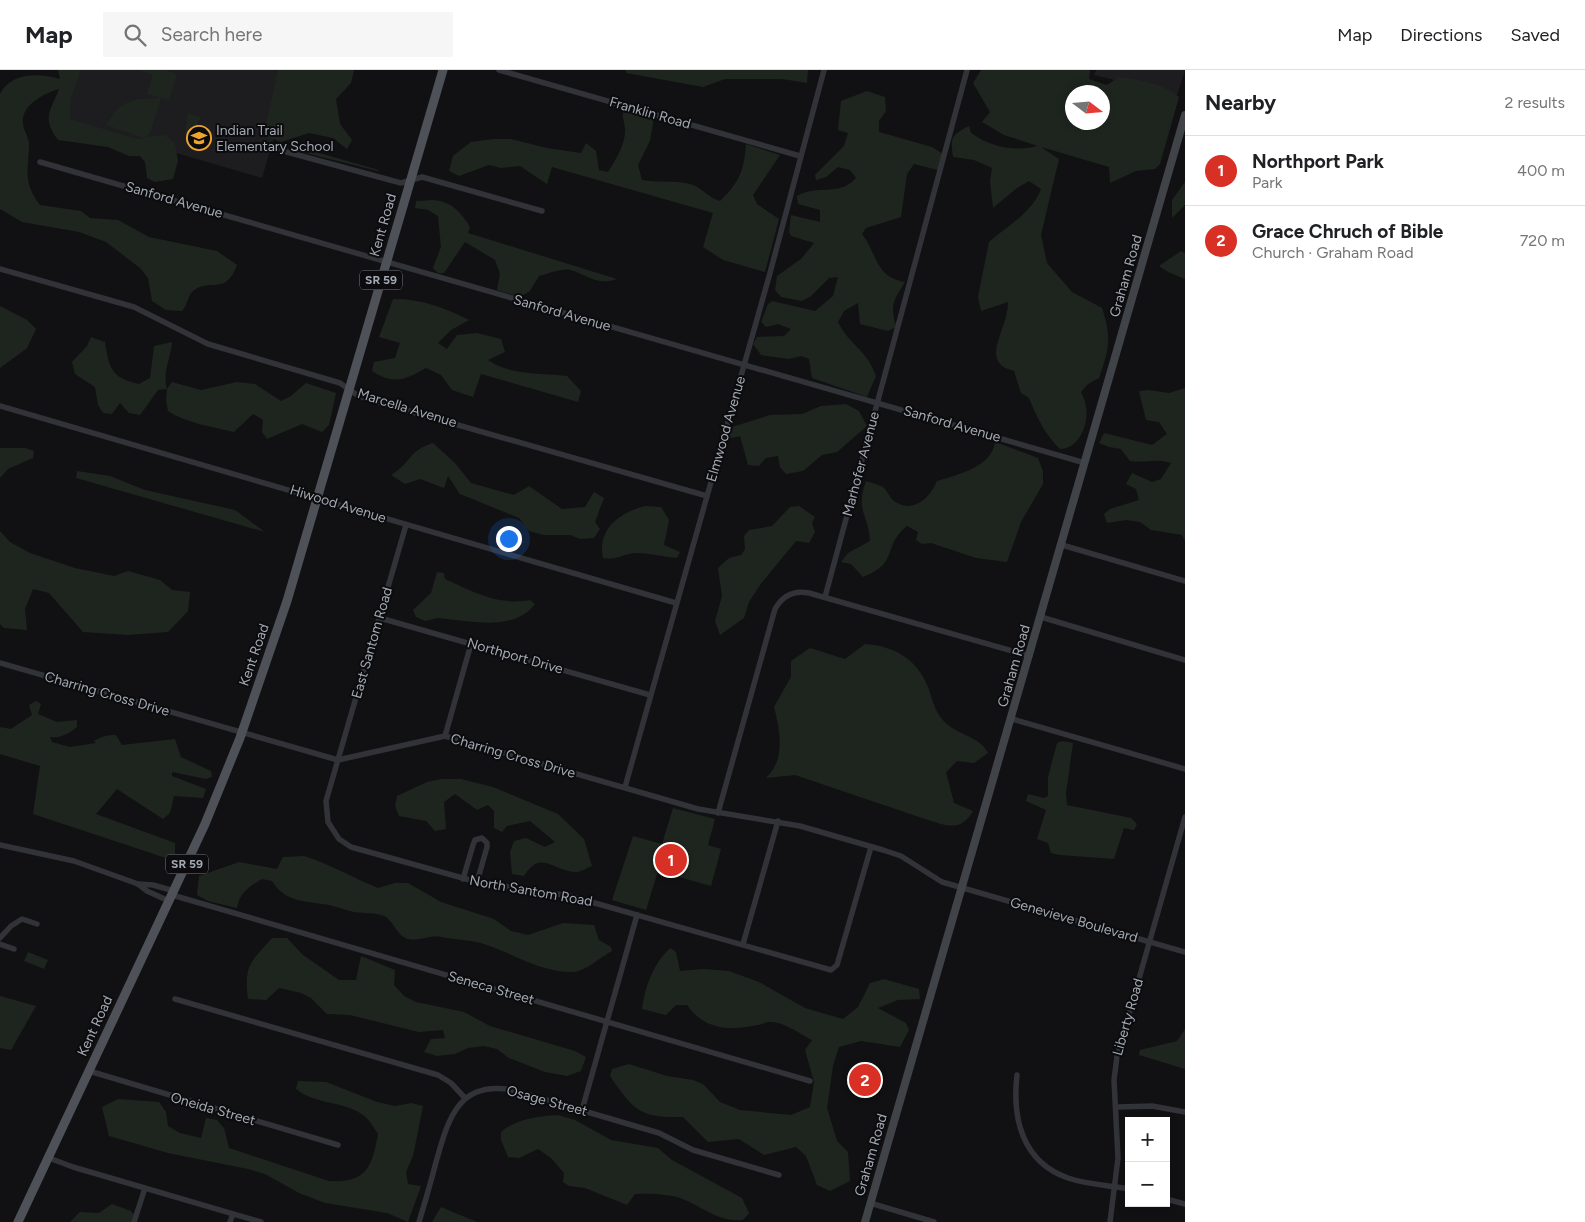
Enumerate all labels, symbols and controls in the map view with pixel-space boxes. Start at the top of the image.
search box [103,12,453,57]
text: Map [25,20,73,49]
icon: search [121,21,149,49]
text: Search here [161,23,262,46]
text: Map [1337,24,1372,46]
text: Directions [1400,24,1482,46]
text: Saved [1510,24,1560,46]
north arrow [1065,85,1110,130]
text: Nearby [1205,90,1276,115]
street label: Franklin Road [607,93,693,133]
text: 2 results [1505,93,1565,112]
place label: Indian Trail Elementary School [216,122,334,155]
school or university icon: Indian Trail Elementary School [186,125,212,151]
text: Northport Park [1252,150,1384,173]
text: 1 [1218,161,1224,180]
text: 400 m [1517,161,1565,180]
text: Park [1252,173,1282,192]
street label: Sanford Avenue [123,178,225,222]
street label: Kent Road [366,191,400,259]
text: Grace Chruch of Bible [1252,220,1443,243]
text: 2 [1216,231,1226,250]
text: 720 m [1520,231,1565,250]
street label: Graham Road [1106,233,1146,319]
text: Church · Graham Road [1252,243,1414,262]
road number: SR 59 [360,270,402,290]
street label: Sanford Avenue [511,291,613,335]
street label: Elmwood Avenue [703,374,749,484]
street label: Marcella Avenue [355,385,459,431]
street label: Sanford Avenue [901,402,1003,446]
street label: Marhofer Avenue [839,409,883,518]
street label: Hiwood Avenue [288,481,389,527]
your location [496,526,522,552]
street label: East Santom Road [348,585,396,701]
street label: Kent Road [235,622,273,688]
street label: Graham Road [994,623,1034,709]
street label: Northport Drive [465,634,565,678]
street label: Charring Cross Drive [43,668,172,720]
street label: Charring Cross Drive [449,730,578,782]
pin: 1 [655,841,687,879]
road number: SR 59 [166,854,208,874]
street label: North Santom Road [468,872,594,910]
street label: Genevieve Boulevard [1008,894,1140,946]
street label: Seneca Street [446,968,536,1008]
street label: Liberty Road [1109,976,1147,1058]
street label: Kent Road [74,993,116,1059]
pin: 2 [849,1061,881,1099]
street label: Osage Street [505,1082,589,1120]
street label: Oneida Street [169,1089,257,1129]
street label: Graham Road [851,1112,891,1198]
map controls [1125,1117,1170,1207]
button: + [1125,1117,1170,1162]
button: − [1125,1162,1170,1207]

